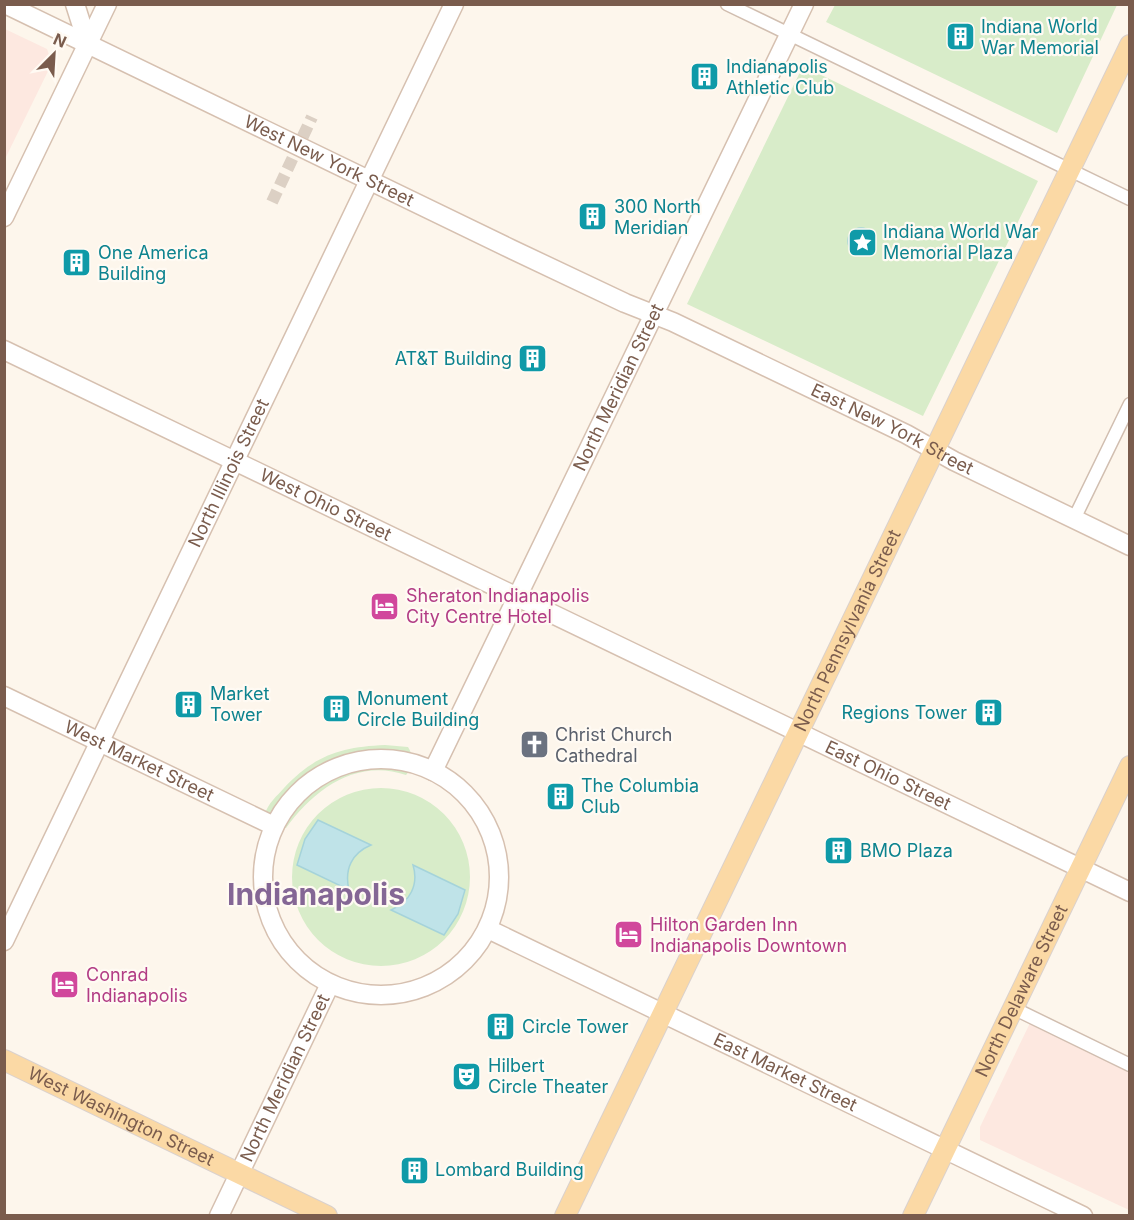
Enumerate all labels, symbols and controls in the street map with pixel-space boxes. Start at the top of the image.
place label: Indiana World War Memorial [981,16,1099,58]
building icon: Indiana World War Memorial [944,21,976,53]
north arrow [24,24,84,84]
text: N [50,29,70,52]
place label: Indianapolis Athletic Club [726,56,834,98]
building icon: Indianapolis Athletic Club [689,61,721,93]
street label: West New York Street [241,110,418,210]
place label: 300 North Meridian [614,196,701,238]
building icon: 300 North Meridian [577,201,609,233]
place label: Indiana World War Memorial Plaza [883,221,1039,263]
place icon: Indiana World War Memorial Plaza [846,226,878,258]
place label: One America Building [98,242,209,284]
building icon: One America Building [61,247,93,279]
street label: North Meridian Street [569,300,667,474]
building icon: AT&T Building [517,343,549,375]
place label: AT&T Building [395,348,512,369]
street label: East New York Street [808,379,977,479]
street label: North Illinois Street [184,395,273,551]
street label: West Ohio Street [257,464,395,545]
street label: North Pennsylvania Street [789,526,905,735]
place label: Sheraton Indianapolis City Centre Hotel [406,585,590,627]
hotel icon: Sheraton Indianapolis City Centre Hotel [369,590,401,622]
place label: Market Tower [210,683,269,725]
building icon: Market Tower [173,688,205,720]
place label: Monument Circle Building [357,688,479,730]
building icon: Monument Circle Building [320,693,352,725]
building icon: Regions Tower [972,697,1004,729]
place label: Regions Tower [841,702,967,723]
street label: West Market Street [61,716,217,805]
place label: Christ Church Cathedral [555,724,673,766]
church icon: Christ Church Cathedral [518,729,550,761]
street label: East Ohio Street [822,736,954,814]
place label: The Columbia Club [581,775,699,817]
building icon: The Columbia Club [544,780,576,812]
building icon: BMO Plaza [823,835,855,867]
place label: BMO Plaza [860,840,953,861]
district label: Indianapolis [227,876,405,912]
street label: North Delaware Street [971,901,1072,1080]
place label: Hilton Garden Inn Indianapolis Downtown [650,914,847,956]
hotel icon: Hilton Garden Inn Indianapolis Downtown [613,919,645,951]
place label: Conrad Indianapolis [86,964,188,1006]
hotel icon: Conrad Indianapolis [49,969,81,1001]
street label: North Meridian Street [236,990,334,1165]
building icon: Circle Tower [485,1011,517,1043]
place label: Circle Tower [522,1016,629,1037]
street label: East Market Street [710,1028,861,1115]
place label: Hilbert Circle Theater [488,1055,608,1097]
theatre icon: Hilbert Circle Theater [451,1060,483,1092]
street label: West Washington Street [25,1062,218,1170]
building icon: Lombard Building [398,1154,430,1186]
place label: Lombard Building [435,1159,584,1180]

